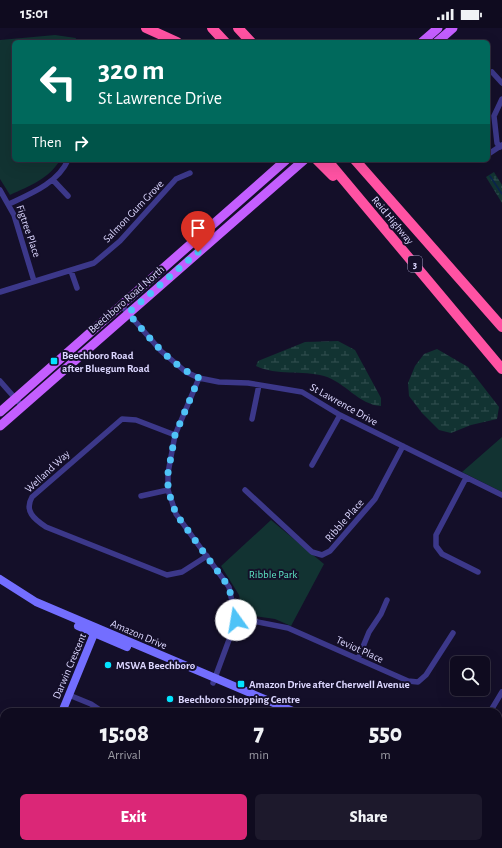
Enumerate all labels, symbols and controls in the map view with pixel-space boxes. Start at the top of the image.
text: 15:01 [20,6,49,21]
icon: left [32,56,84,108]
text: 320 m [98,57,165,85]
text: St Lawrence Drive [98,90,222,108]
icon: right [70,132,92,154]
text: Then [32,135,62,150]
street label: Salmon Gum Grove [101,178,166,245]
street label: Reid Highway [369,194,416,247]
street label: Figtree Place [14,204,43,259]
pin [181,211,215,252]
icon: arrive [187,217,209,239]
road number: 3 [408,256,422,272]
street label: Beechboro Road North [86,264,166,335]
place label: Beechboro Road after Bluegum Road [62,350,150,374]
marker: Beechboro Road after Bluegum Road [49,356,59,366]
street label: St Lawrence Drive [308,381,380,428]
street label: Welland Way [23,448,72,495]
street label: Ribble Place [323,497,366,544]
park label: Ribble Park [249,569,297,580]
position arrow [215,599,257,641]
street label: Amazon Drive [109,618,169,651]
street label: Darwin Crescent [51,631,88,701]
street label: Teviot Place [334,634,385,665]
map controls [450,656,490,696]
button: search [450,656,490,696]
marker: MSWA Beechboro [103,660,113,670]
place label: MSWA Beechboro [116,660,196,671]
marker: Amazon Drive after Cherwell Avenue [236,679,246,689]
place label: Amazon Drive after Cherwell Avenue [249,679,410,690]
marker: Beechboro Shopping Centre [165,694,175,704]
place label: Beechboro Shopping Centre [178,694,300,705]
text: 15:08 [100,722,149,746]
text: 7 [254,722,264,746]
text: 550 [369,722,402,746]
text: Arrival [108,749,141,762]
text: min [249,749,269,762]
text: m [380,749,391,762]
button: Exit [20,794,247,840]
button: Share [255,794,482,840]

